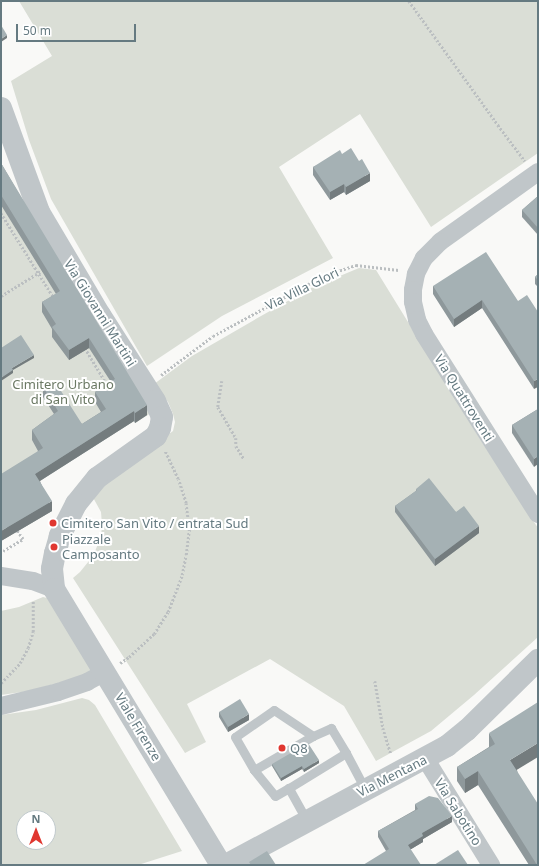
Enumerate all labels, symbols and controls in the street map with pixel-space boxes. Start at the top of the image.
scale bar [18,16,138,42]
text: 50 m [23,22,51,39]
street label: Via Giovanni Martini [61,257,139,369]
street label: Via Villa Glori [263,265,341,313]
street label: Via Quattroventi [431,352,497,444]
park label: Cimitero Urbano di San Vito [12,377,114,408]
place label: Cimitero San Vito / entrata Sud [61,515,249,531]
marker: Cimitero San Vito / entrata Sud [48,518,58,528]
place label: Piazzale Camposanto [62,532,140,563]
marker: Piazzale Camposanto [49,542,59,552]
street label: Viale Firenze [112,690,164,764]
place label: Q8 [290,740,308,756]
marker: Q8 [277,743,287,753]
street label: Via Mentana [354,752,430,800]
street label: Via Sabotino [431,776,485,848]
north arrow [16,810,56,850]
text: N [32,811,40,826]

